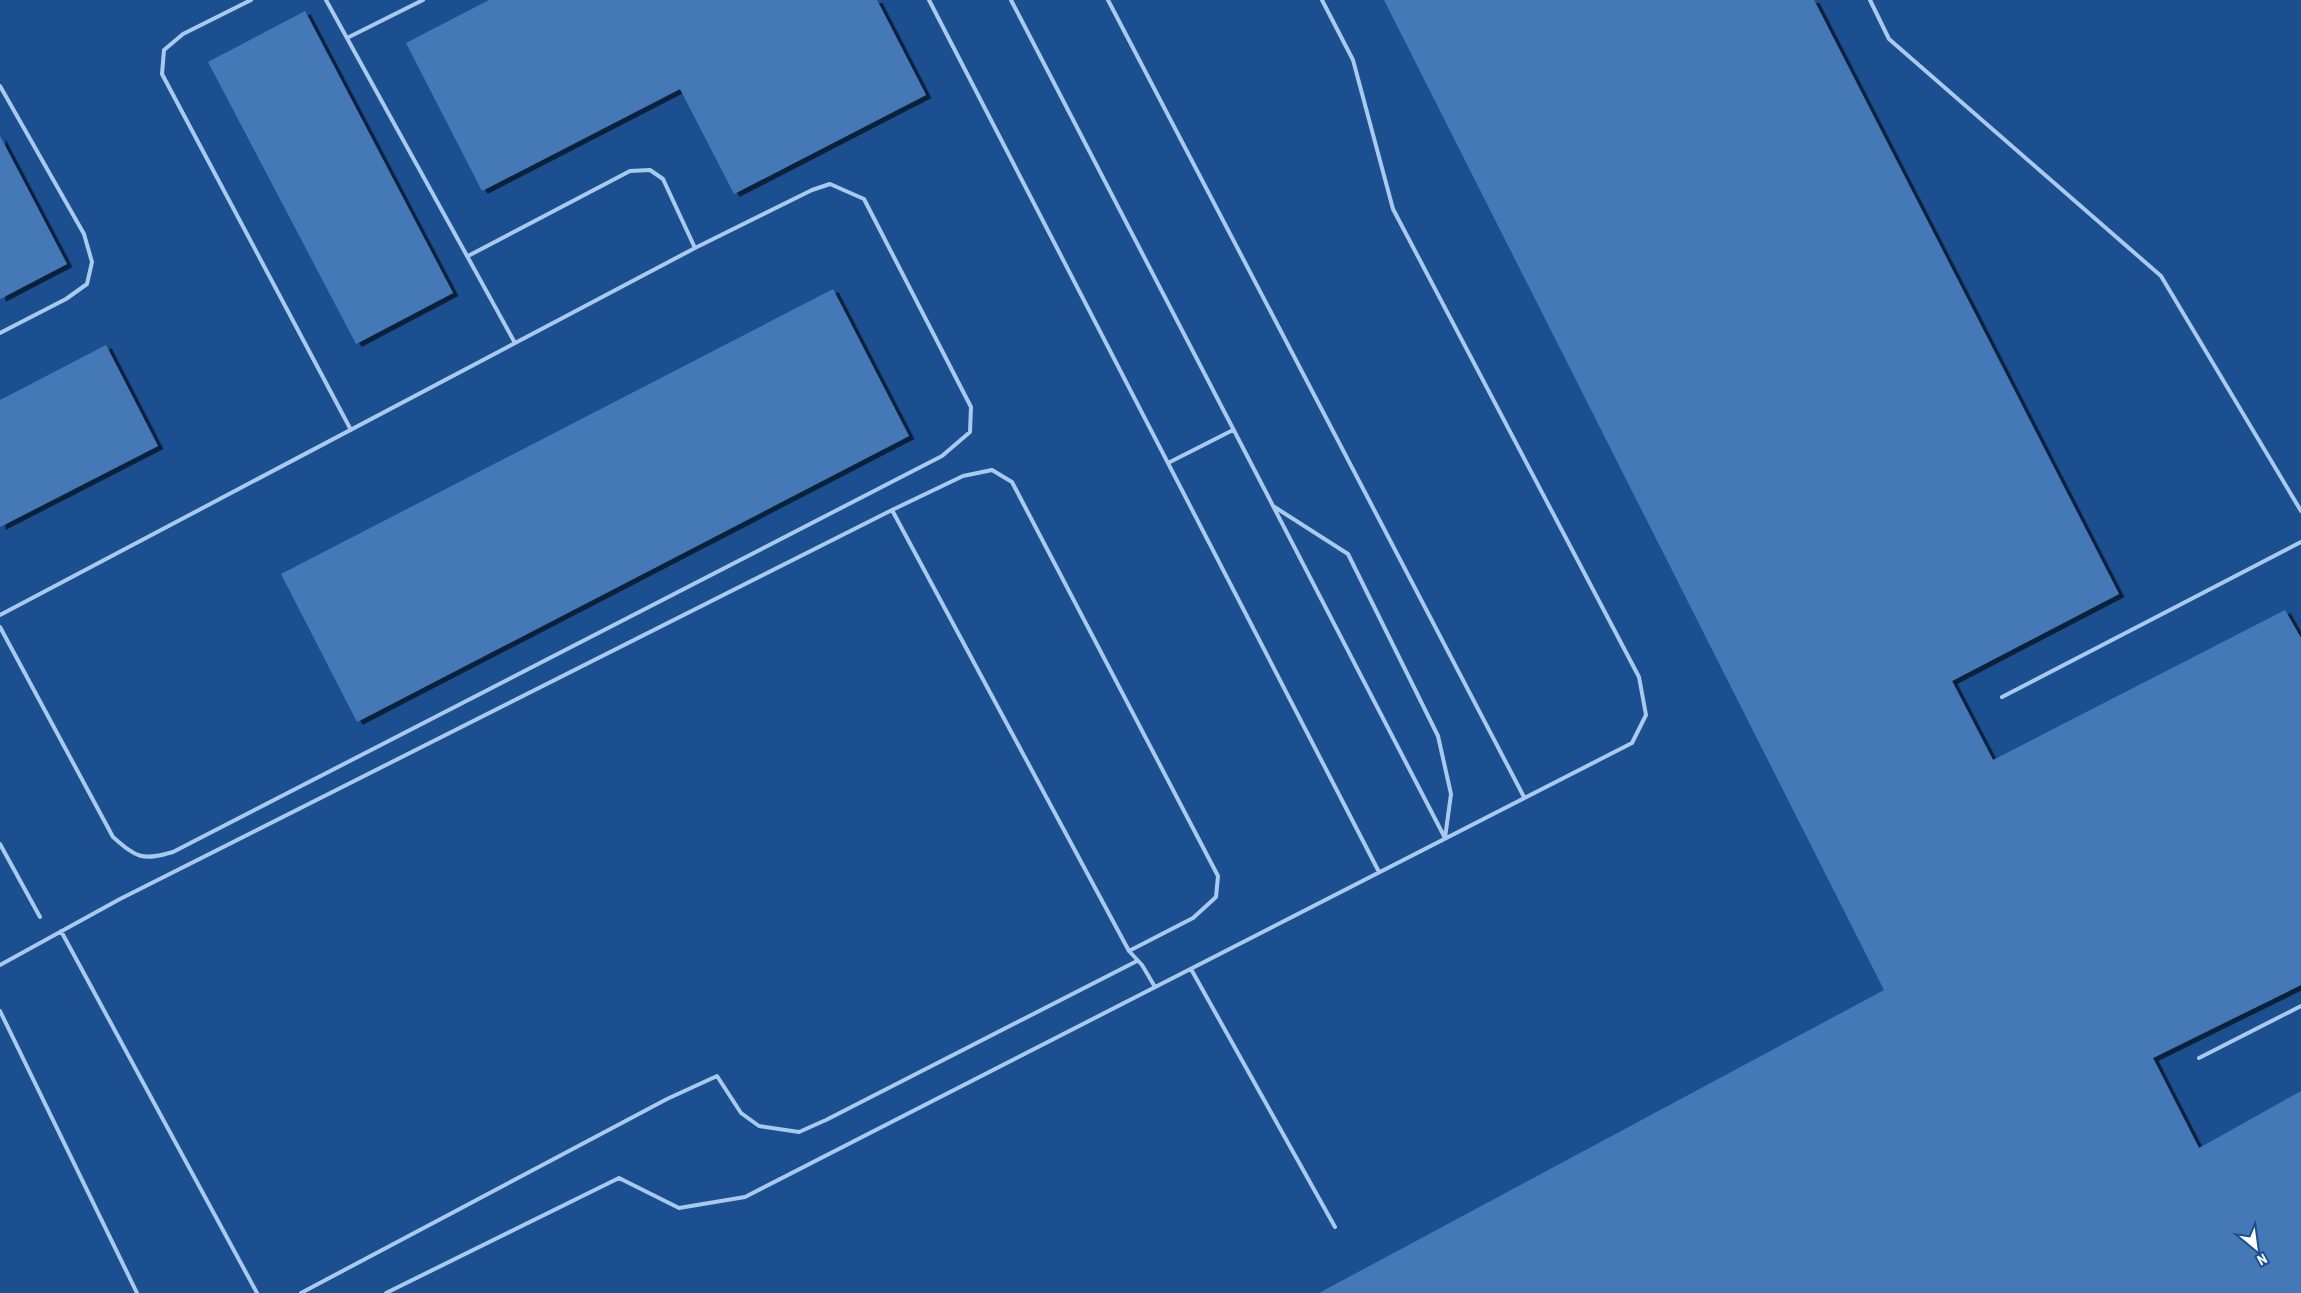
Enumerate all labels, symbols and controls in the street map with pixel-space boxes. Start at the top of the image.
north arrow [2231,1223,2281,1273]
text: N [2255,1250,2270,1268]

